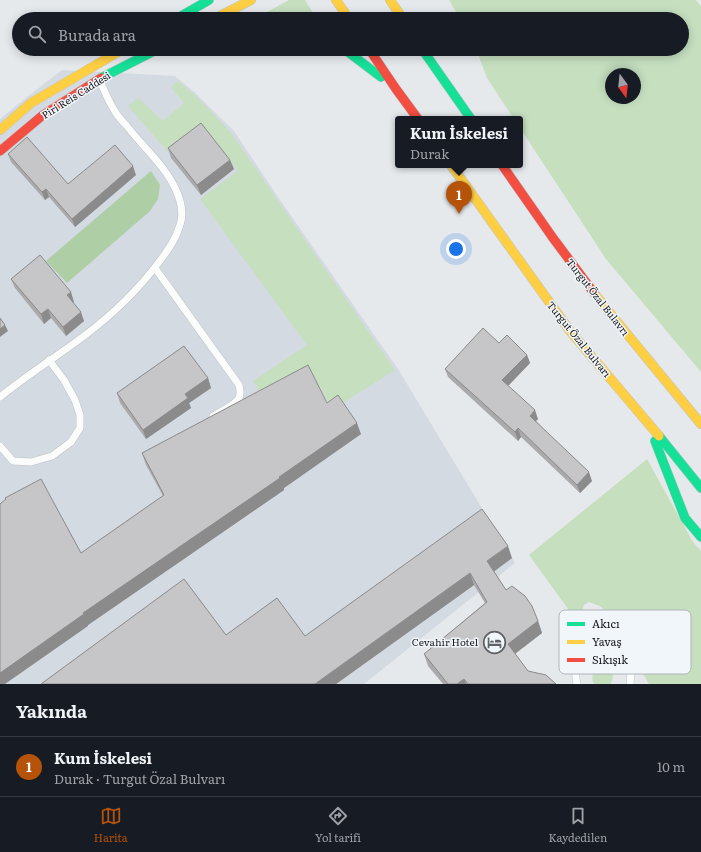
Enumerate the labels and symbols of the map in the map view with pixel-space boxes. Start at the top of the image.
street label: Piri Reis Caddesi [38,67,114,122]
north arrow [605,68,641,104]
pin: 1 [446,181,472,214]
your location [446,239,466,259]
street label: Turgut Özal Bulavrı [563,255,634,339]
street label: Turgut Özal Bulvarı [544,297,615,381]
legend [559,610,691,674]
text: Akıcı [592,615,620,631]
hotel icon: Cevahir Hotel [481,629,507,655]
text: Yavaş [592,633,621,649]
place label: Cevahir Hotel [412,634,479,649]
text: Sıkışık [592,651,628,667]

